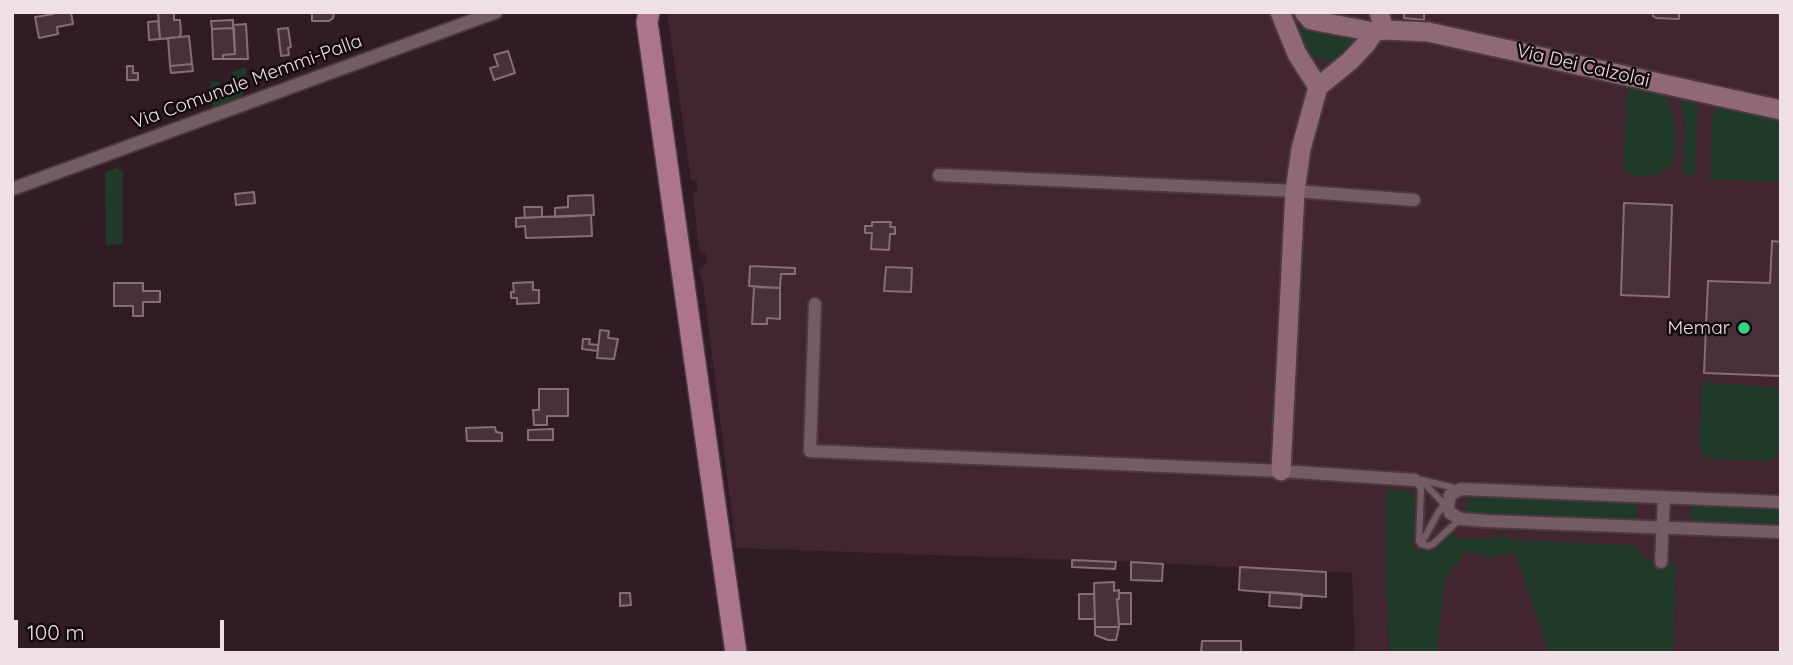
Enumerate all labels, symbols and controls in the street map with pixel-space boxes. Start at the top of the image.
street label: Via Comunale Memmi-Palla [129,30,365,134]
street label: Via Dei Calzolai [1514,40,1652,92]
place label: Memar [1667,317,1730,339]
marker: Memar [1736,320,1752,336]
scale bar [18,606,228,650]
text: 100 m [27,619,85,645]

